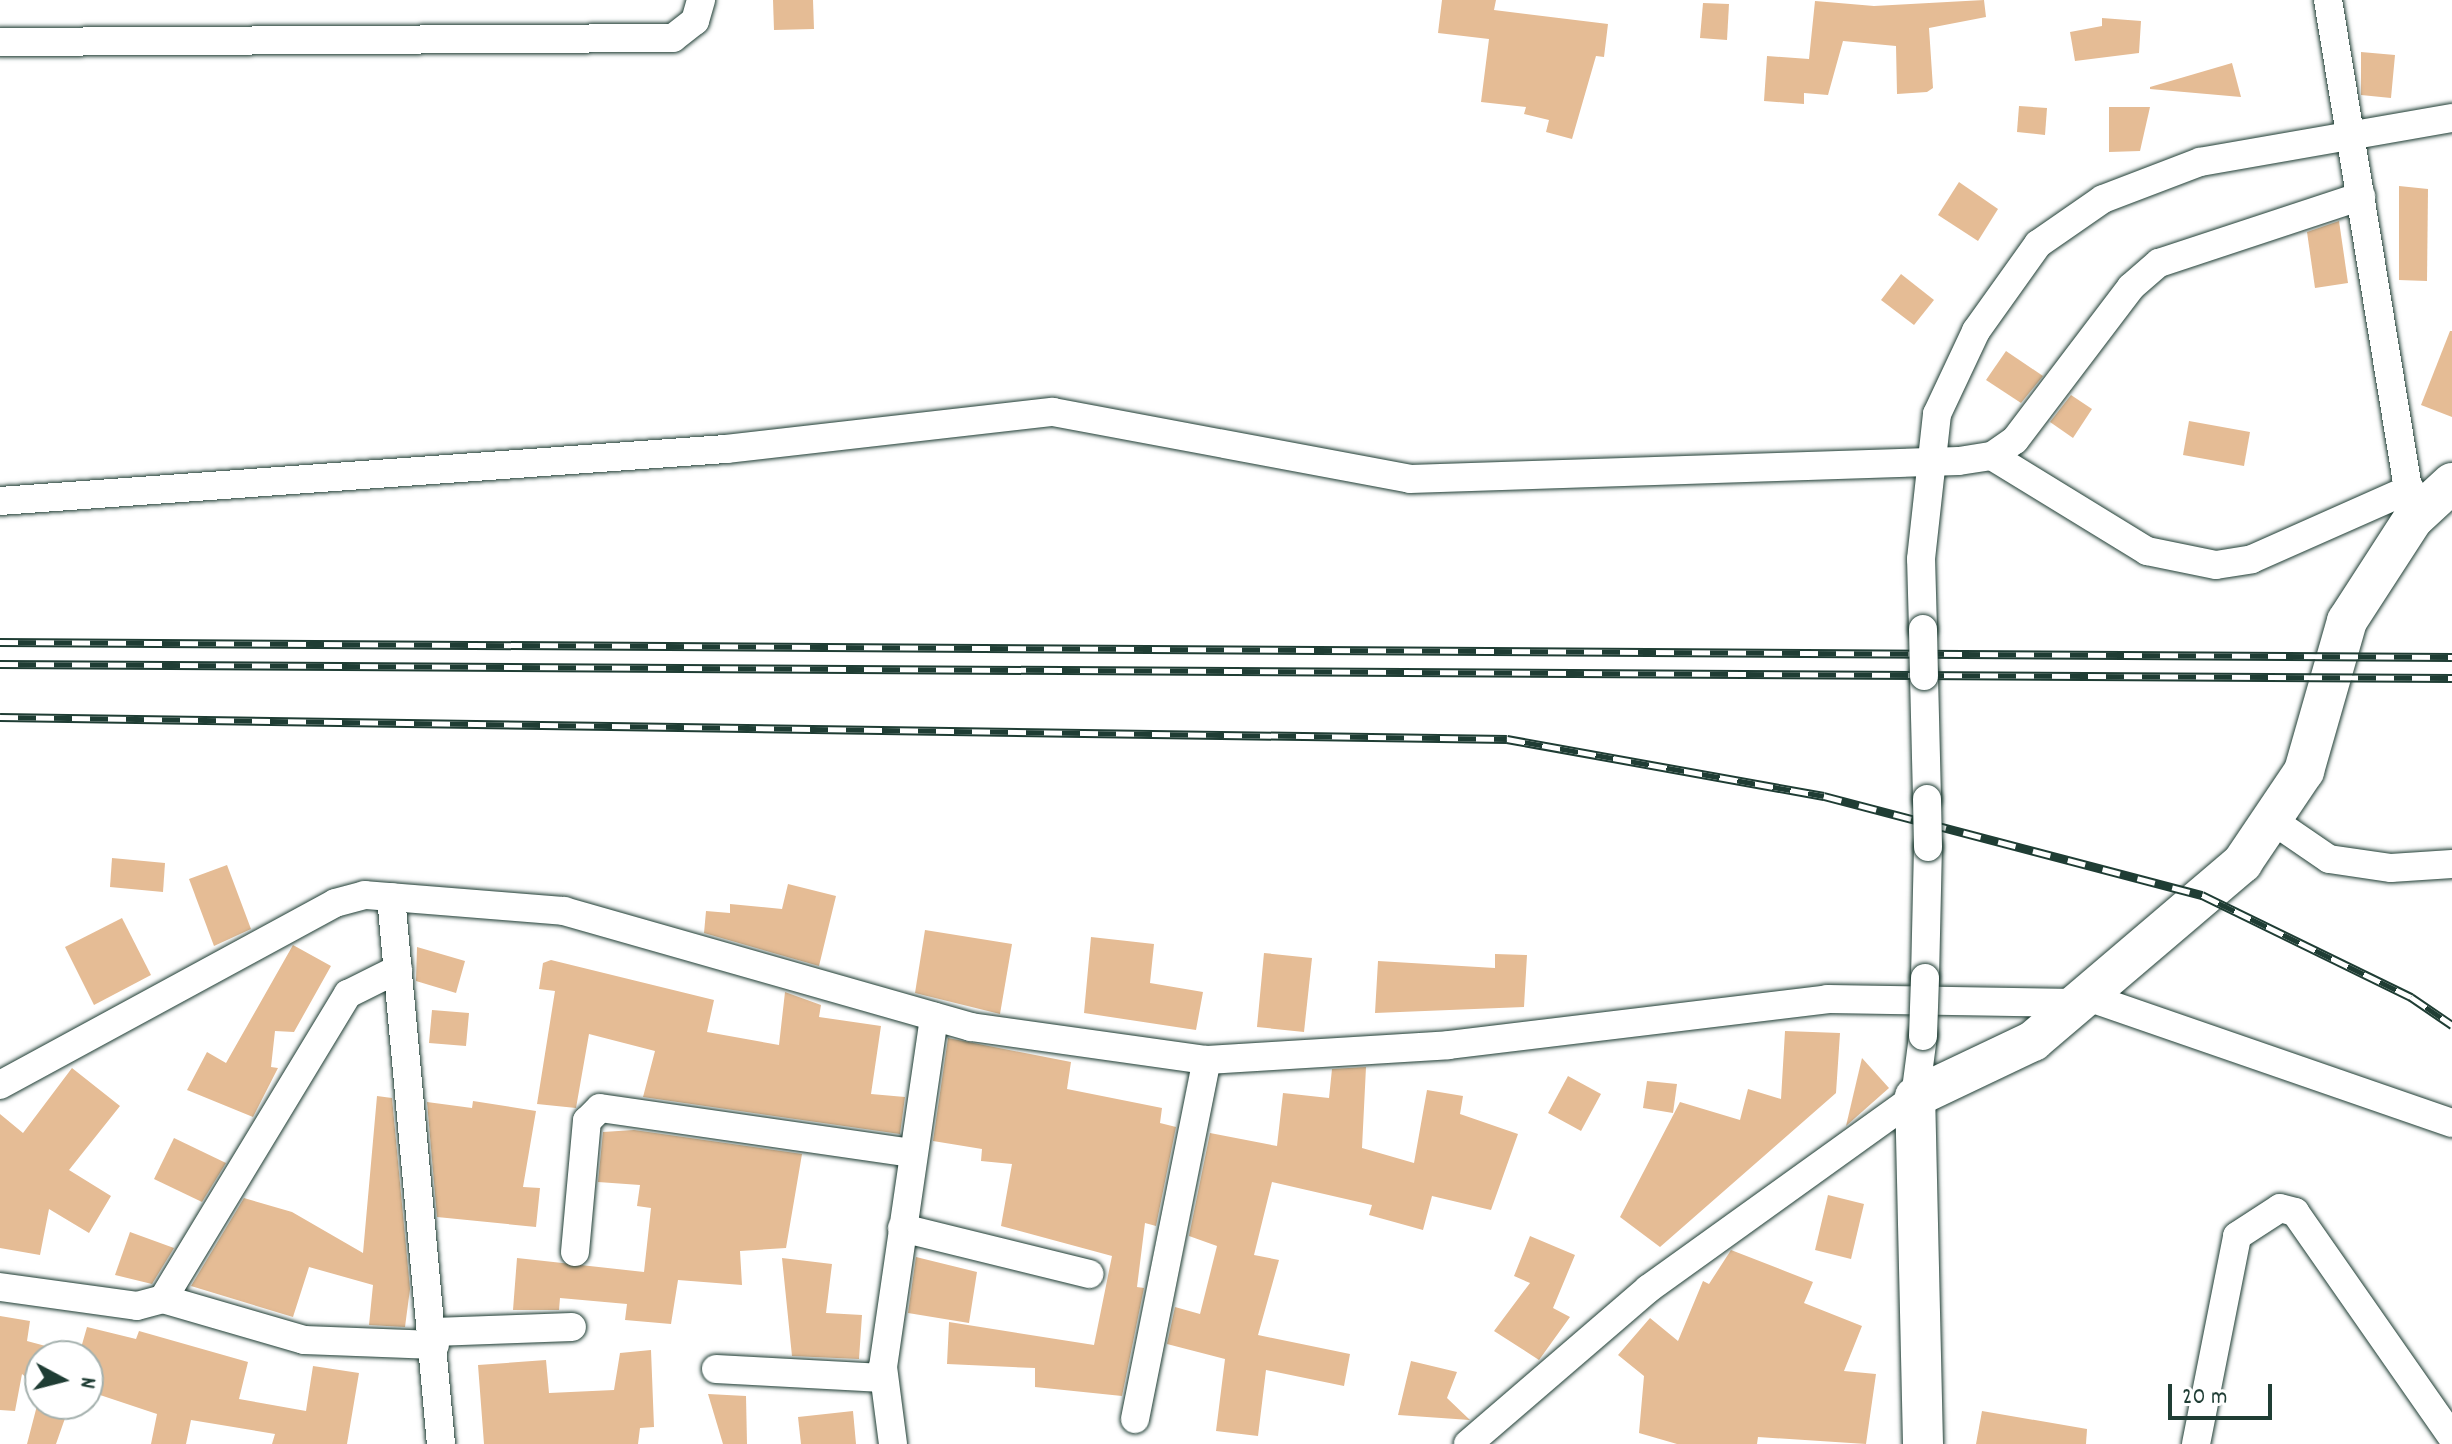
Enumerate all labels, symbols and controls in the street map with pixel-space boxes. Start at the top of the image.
north arrow [24,1340,104,1420]
scale bar [2172,1368,2276,1418]
text: N [70,1375,102,1390]
text: 20 m [2182,1381,2228,1415]

